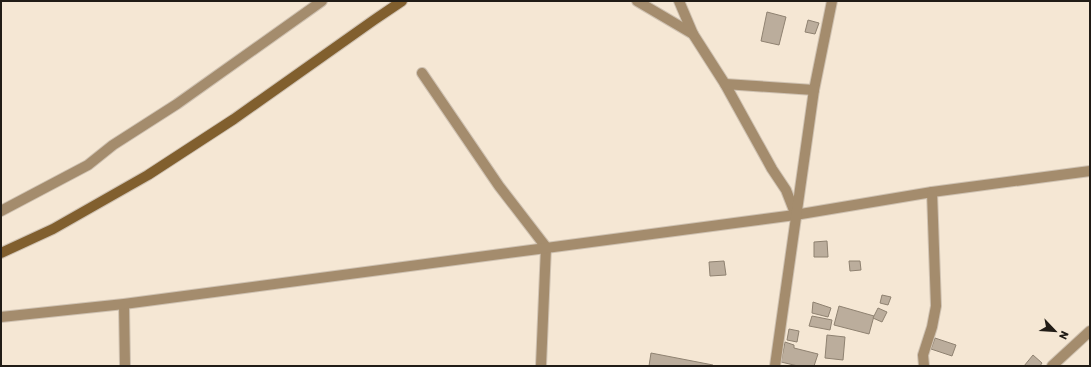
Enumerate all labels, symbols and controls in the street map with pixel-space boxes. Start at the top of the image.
north arrow [1035,311,1075,351]
text: N [1056,329,1071,341]

